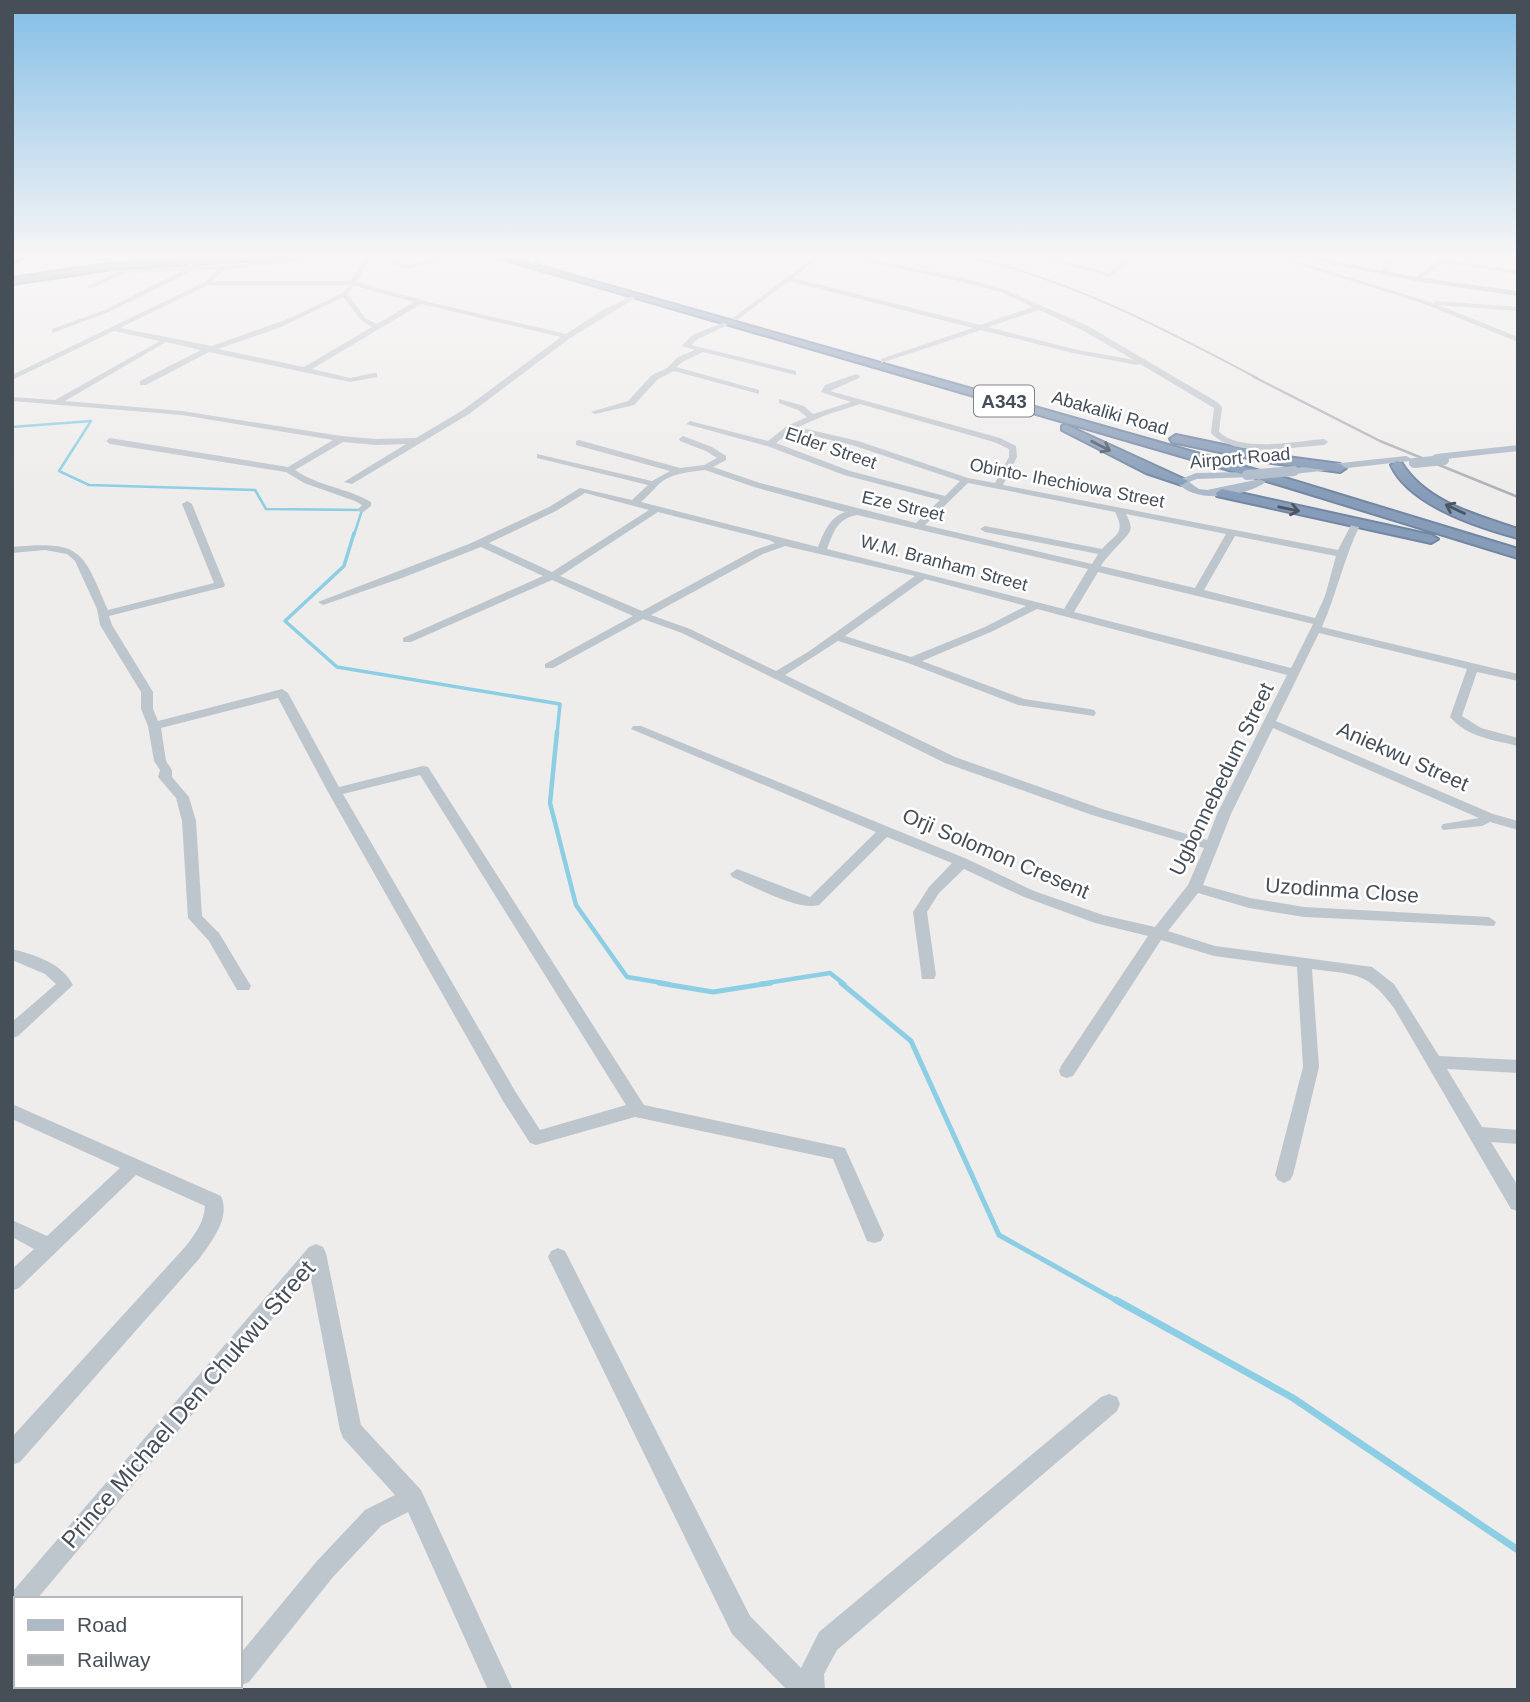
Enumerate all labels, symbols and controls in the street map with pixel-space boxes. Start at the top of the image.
road number: A343 [974,386,1034,416]
street label: Abakaliki Road [1050,387,1170,439]
street label: Elder Street [783,423,879,473]
one-way arrow [1090,439,1111,453]
street label: Airport Road [1189,444,1291,472]
street label: Obinto- Ihechiowa Street [968,454,1166,512]
street label: Eze Street [860,487,946,525]
one-way arrow [1444,501,1465,514]
one-way arrow [1277,502,1300,516]
street label: W.M. Branham Street [858,531,1030,595]
street label: Ugbonnebedum Street [1164,679,1278,879]
street label: Aniekwu Street [1334,717,1472,795]
street label: Orji Solomon Cresent [899,803,1093,903]
street label: Uzodinma Close [1264,873,1420,907]
street label: Prince Michael Den Chukwu Street [56,1254,320,1553]
legend [14,1597,242,1688]
text: Road [77,1613,127,1636]
text: Railway [77,1648,151,1671]

